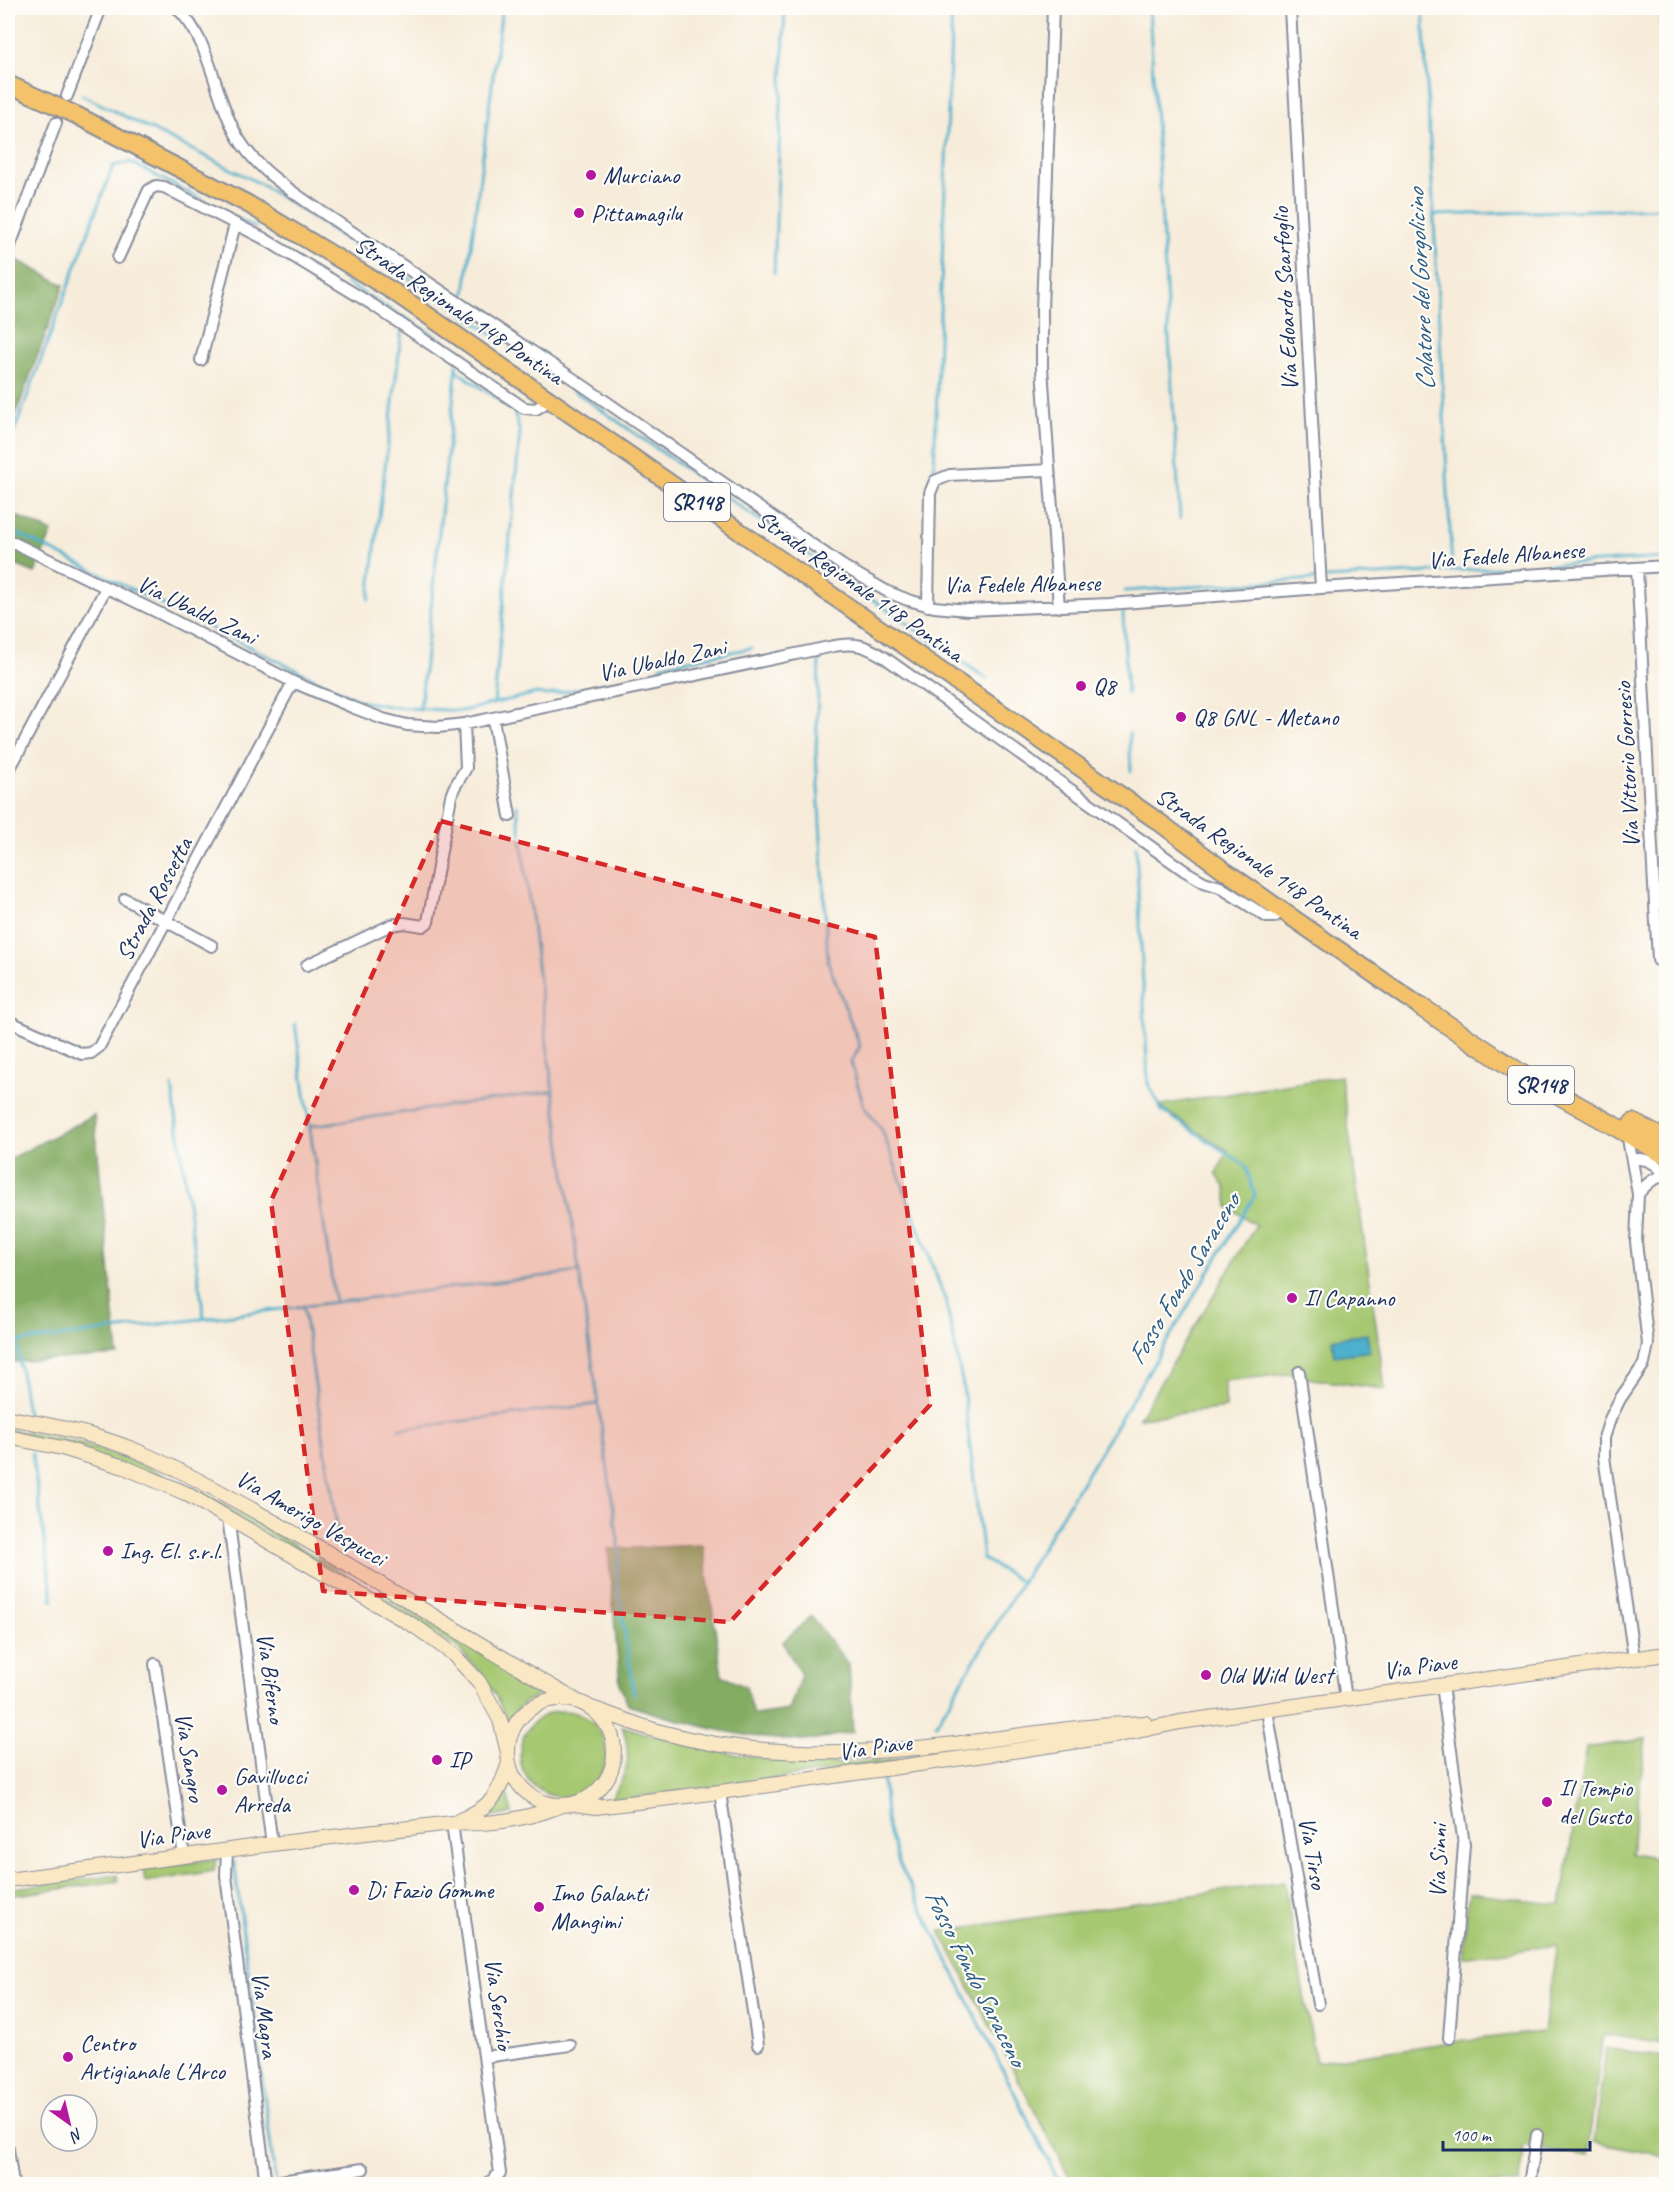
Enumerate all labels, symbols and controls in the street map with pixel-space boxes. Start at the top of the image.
place label: Murciano [603,160,681,190]
marker: Murciano [584,168,598,182]
water label: Colatore del Gorgolicino [1399,185,1442,392]
place label: Pittamagilu [591,198,684,228]
street label: Via Edoardo Scarfoglio [1265,205,1305,392]
marker: Pittamagilu [572,206,586,220]
street label: Strada Regionale 148 Pontina [349,229,571,392]
road number: SR148 [664,483,730,521]
street label: Strada Regionale 148 Pontina [751,503,971,670]
street label: Via Fedele Albanese [1427,534,1587,575]
street label: Via Ubaldo Zani [132,568,265,653]
street label: Via Fedele Albanese [943,568,1103,600]
street label: Via Ubaldo Zani [596,631,732,688]
place label: Q8 [1093,671,1118,701]
marker: Q8 [1074,679,1088,693]
street label: Via Vittorio Gorresio [1608,680,1646,849]
place label: Q8 GNL - Metano [1193,702,1340,732]
marker: Q8 GNL - Metano [1174,710,1188,724]
street label: Strada Regionale 148 Pontina [1150,780,1370,947]
street label: Strada Roscetta [109,831,200,966]
road number: SR148 [1508,1066,1574,1104]
water label: Fosso Fondo Saraceno [1120,1184,1250,1371]
place label: Il Capanno [1304,1283,1396,1313]
marker: Il Capanno [1285,1291,1299,1305]
street label: Via Amerigo Vespucci [231,1463,393,1574]
place label: Ing. El. s.r.l. [120,1536,222,1566]
marker: Ing. El. s.r.l. [101,1544,115,1558]
street label: Via Biferno [250,1631,293,1728]
street label: Via Piave [1382,1646,1461,1686]
place label: Old Wild West [1218,1660,1336,1690]
marker: Old Wild West [1199,1668,1213,1682]
street label: Via Sangro [168,1710,212,1805]
street label: Via Piave [837,1727,916,1767]
place label: IP [449,1745,474,1775]
marker: IP [430,1753,444,1767]
place label: Gavillucci Arreda [234,1761,309,1819]
place label: Il Tempio del Gusto [1559,1773,1634,1831]
marker: Gavillucci Arreda [215,1783,229,1797]
marker: Il Tempio del Gusto [1540,1795,1554,1809]
street label: Via Piave [135,1815,214,1855]
street label: Via Tirso [1292,1815,1334,1893]
street label: Via Sinni [1422,1821,1454,1898]
place label: Di Fazio Gomme [366,1875,495,1905]
place label: Imo Galanti Mangimi [551,1878,650,1936]
marker: Di Fazio Gomme [347,1883,361,1897]
water label: Fosso Fondo Saraceno [917,1884,1036,2075]
marker: Imo Galanti Mangimi [532,1900,546,1914]
street label: Via Serchio [478,1956,521,2054]
street label: Via Magra [245,1970,285,2061]
place label: Centro Artigianale L'Arco [80,2028,227,2086]
marker: Centro Artigianale L'Arco [61,2050,75,2064]
north arrow [39,2093,99,2153]
scale bar [1443,2114,1590,2152]
text: N [65,2124,87,2147]
text: 100 m [1452,2124,1493,2146]

